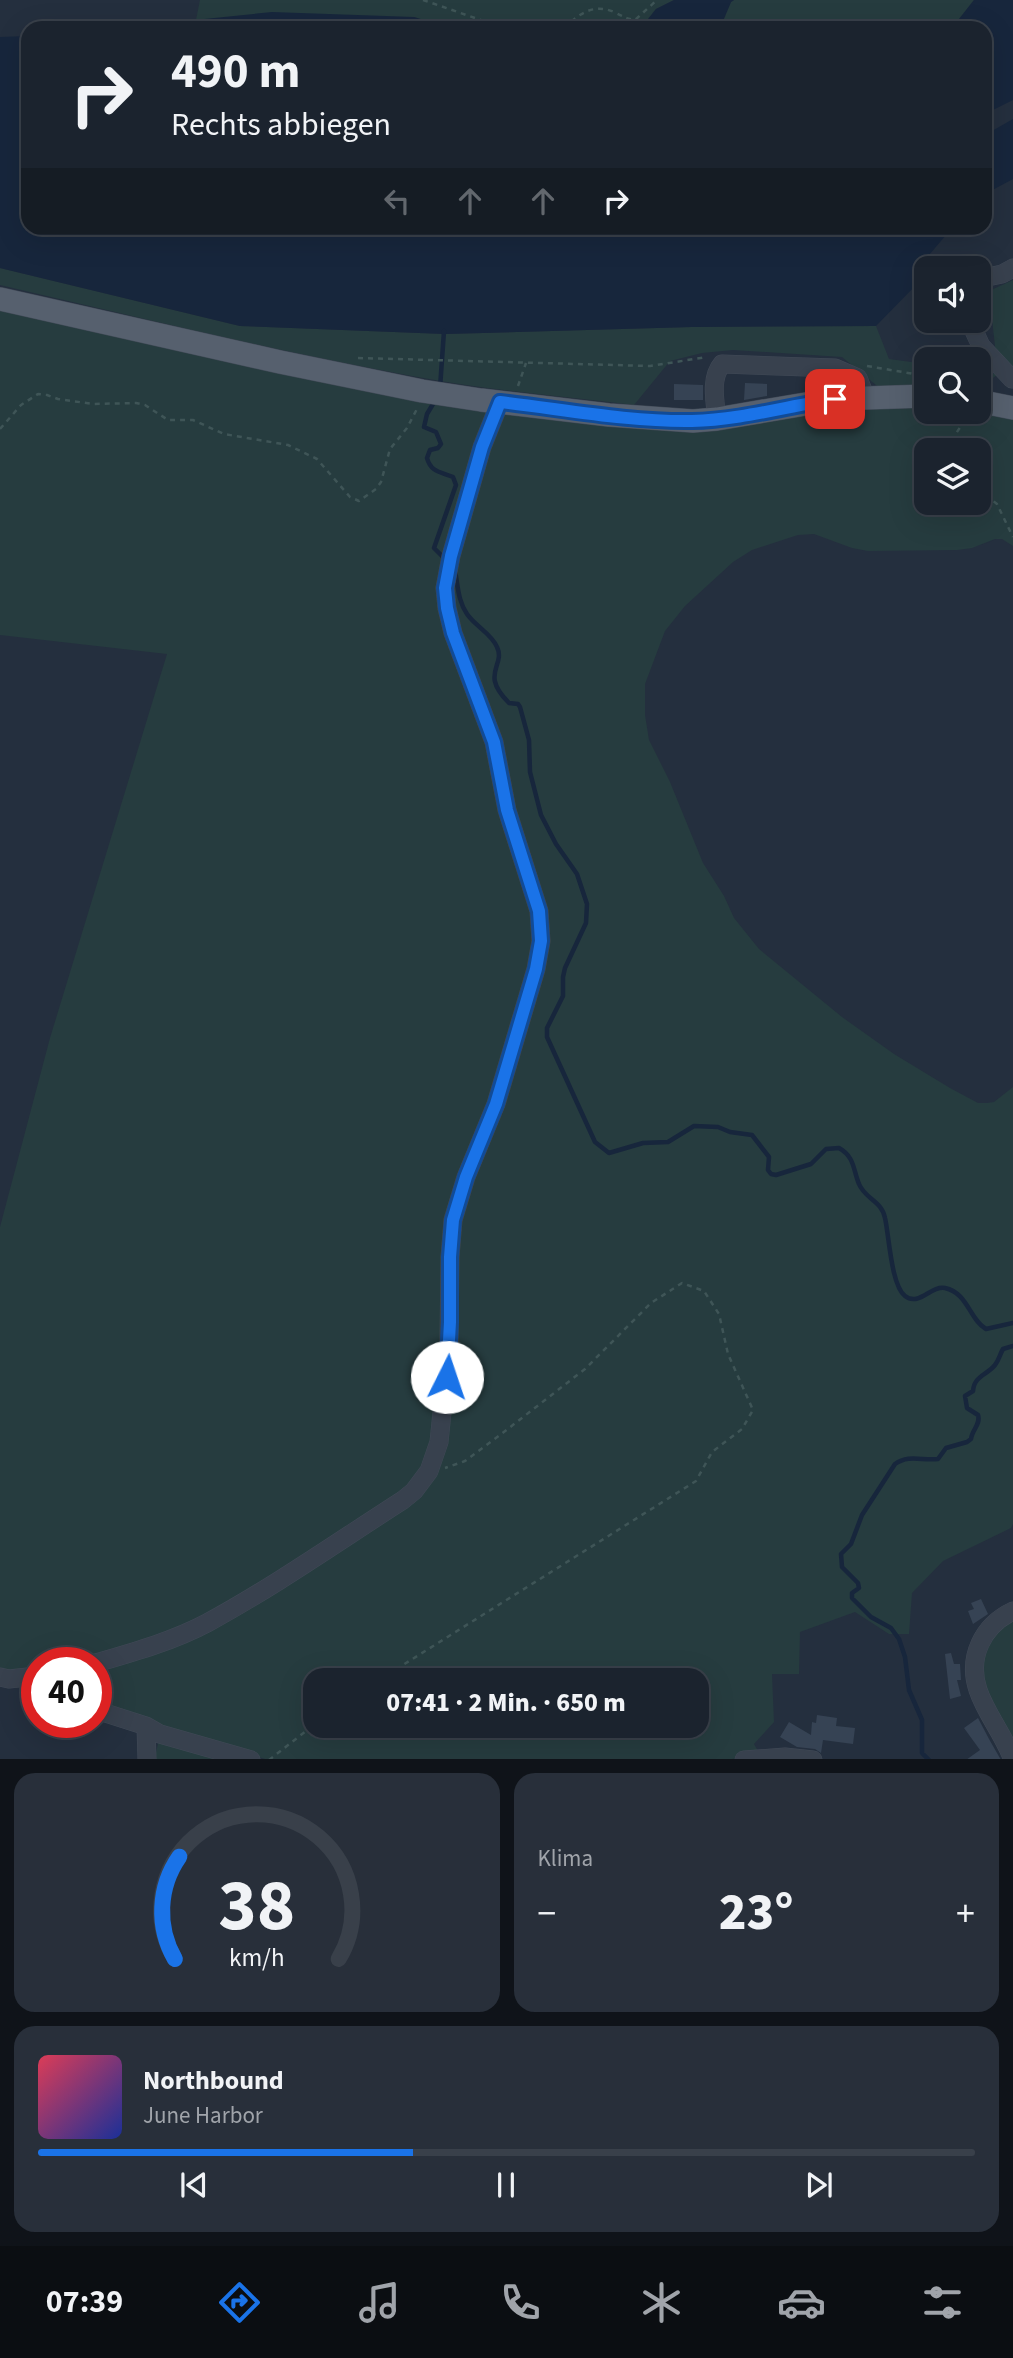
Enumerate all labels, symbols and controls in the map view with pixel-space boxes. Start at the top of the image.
text: 490 m [171,37,300,107]
icon: right [56,49,147,140]
text: Rechts abbiegen [171,102,391,148]
icon: left [378,182,416,220]
icon: ahead [451,182,489,220]
icon: ahead [524,182,562,220]
icon: right [597,182,635,220]
map controls [914,256,991,515]
button: sound [914,256,991,333]
button: search [914,347,991,424]
pin [805,369,865,429]
icon: arrive [816,380,854,418]
button: layers [914,438,991,515]
position arrow [410,1340,484,1414]
speed limit sign: 40 [21,1647,112,1738]
text: 07:41 · 2 Min. · 650 m [386,1684,626,1721]
text: Klima [538,1842,593,1875]
text: 38 [218,1854,295,1958]
text: 23° [719,1876,794,1950]
text: − [538,1887,556,1941]
text: + [956,1887,975,1941]
text: km/h [229,1939,285,1975]
text: Northbound [143,2062,284,2099]
text: June Harbor [143,2099,263,2132]
icon: previous [175,2166,213,2204]
icon: pause [487,2166,525,2204]
icon: next [800,2166,838,2204]
icon: directions [215,2278,264,2327]
icon: music [355,2278,404,2327]
icon: phone [496,2278,545,2327]
icon: climate [637,2278,686,2327]
icon: car [777,2278,826,2327]
icon: filters [918,2278,967,2327]
text: 07:39 [46,2279,123,2325]

